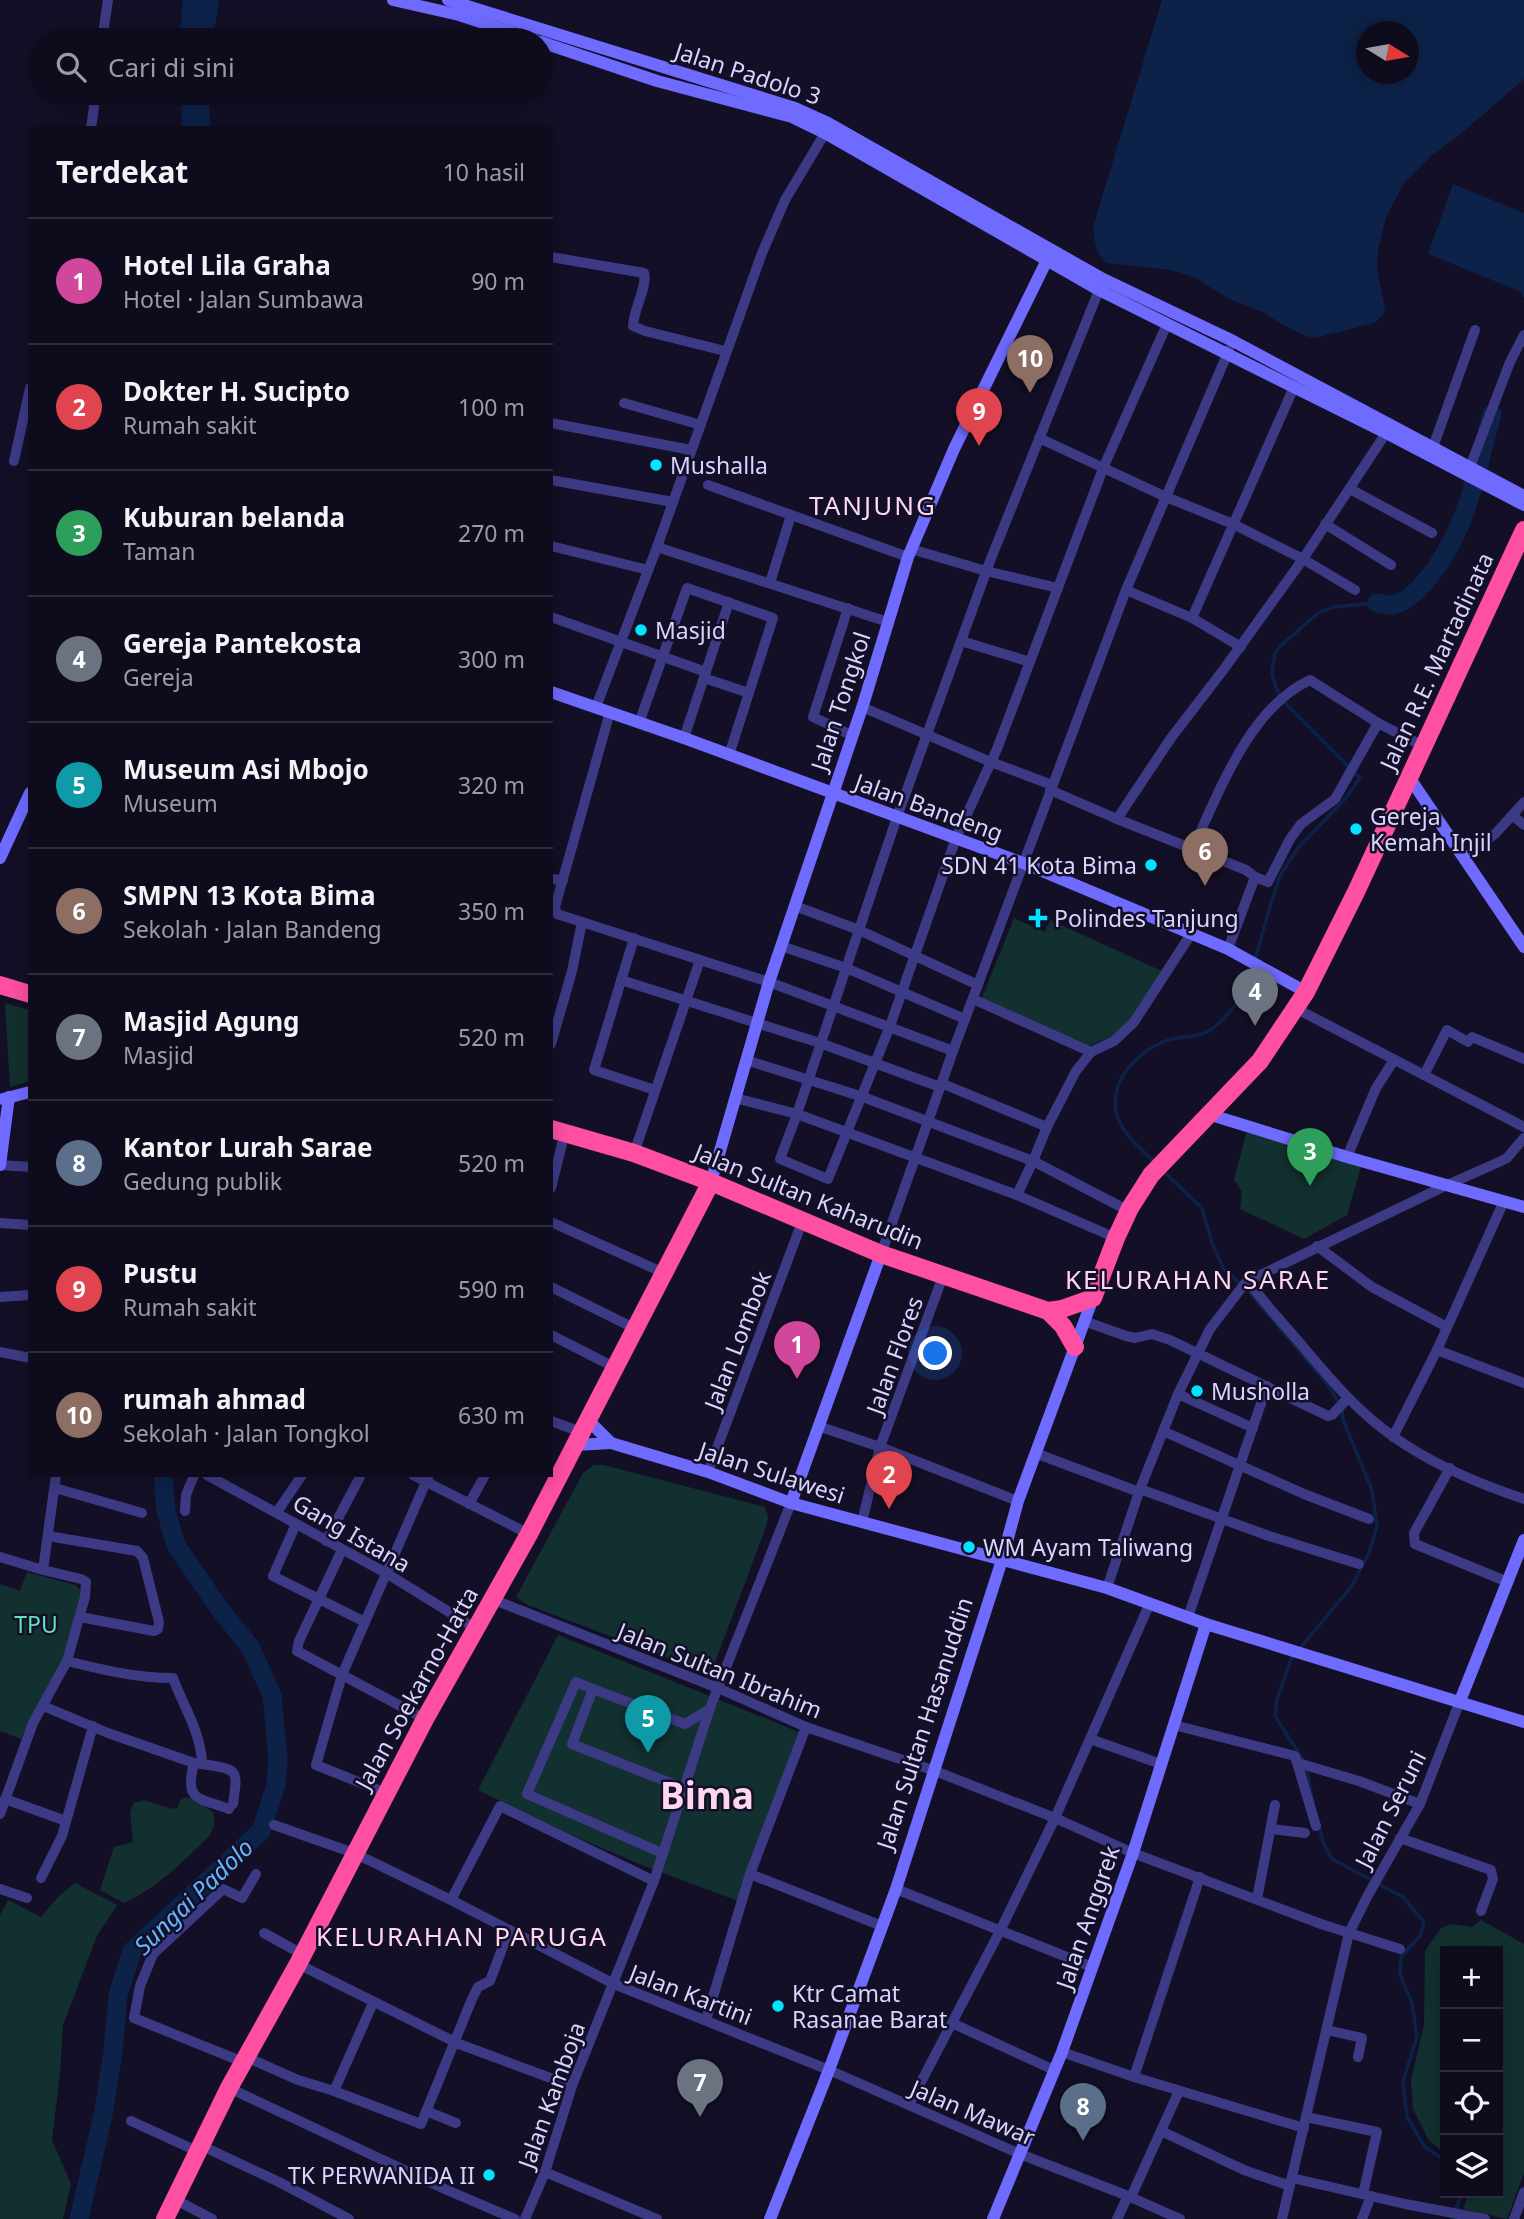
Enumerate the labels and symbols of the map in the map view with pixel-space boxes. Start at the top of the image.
north arrow [1356,21,1419,84]
street label: Jalan Padolo 3 [669,34,825,112]
pin: 10 [1007,335,1053,393]
pin: 9 [956,388,1002,446]
place label: Mushalla [670,449,768,481]
marker: Mushalla [648,457,664,473]
district label: TANJUNG [809,487,937,523]
street label: Jalan R.E. Martadinata [1371,547,1500,777]
place label: Masjid [655,614,726,646]
marker: Masjid [633,622,649,638]
street label: Jalan Tongkol [802,628,877,776]
street label: Jalan Bandeng [848,765,1008,849]
place label: Gereja Kemah Injil [1370,800,1492,858]
marker: Gereja Kemah Injil [1348,821,1364,837]
pin: 6 [1182,828,1228,886]
place label: SDN 41 Kota Bima [941,849,1137,881]
marker: SDN 41 Kota Bima [1143,857,1159,873]
place label: Polindes Tanjung [1054,902,1239,934]
marker: Polindes Tanjung [1028,908,1048,928]
pin: 4 [1232,968,1278,1026]
pin: 3 [1287,1128,1333,1186]
street label: Jalan Sultan Kaharudin [688,1135,928,1257]
district label: KELURAHAN SARAE [1065,1261,1331,1297]
street label: Jalan Lombok [695,1265,778,1416]
street label: Jalan Flores [857,1292,930,1420]
pin: 1 [774,1321,820,1379]
your location [918,1336,952,1370]
place label: Musholla [1211,1375,1310,1407]
marker: Musholla [1189,1383,1205,1399]
street label: Jalan Sulawesi [693,1433,849,1511]
pin: 2 [866,1451,912,1509]
street label: Gang Istana [287,1486,417,1580]
place label: WM Ayam Taliwang [983,1531,1193,1563]
marker: WM Ayam Taliwang [961,1539,977,1555]
street label: Jalan Soekarno-Hatta [346,1581,485,1797]
street label: Jalan Sultan Hasanuddin [868,1593,980,1855]
park label: TPU [14,1608,58,1640]
street label: Jalan Sultan Ibrahim [611,1614,827,1726]
pin: 5 [625,1695,671,1753]
street label: Jalan Seruni [1346,1745,1433,1875]
district label: Bima [660,1769,754,1820]
water label: Sungai Padolo [126,1831,260,1961]
street label: Jalan Anggrek [1047,1840,1127,1995]
district label: KELURAHAN PARUGA [316,1918,608,1954]
street label: Jalan Kartini [623,1955,757,2032]
place label: Ktr Camat Rasanae Barat [792,1977,947,2035]
marker: Ktr Camat Rasanae Barat [770,1998,786,2014]
street label: Jalan Kamboja [509,2017,592,2175]
pin: 7 [677,2059,723,2117]
street label: Jalan Mawar [904,2071,1041,2153]
pin: 8 [1060,2083,1106,2141]
place label: TK PERWANIDA II [288,2159,475,2191]
marker: TK PERWANIDA II [481,2167,497,2183]

